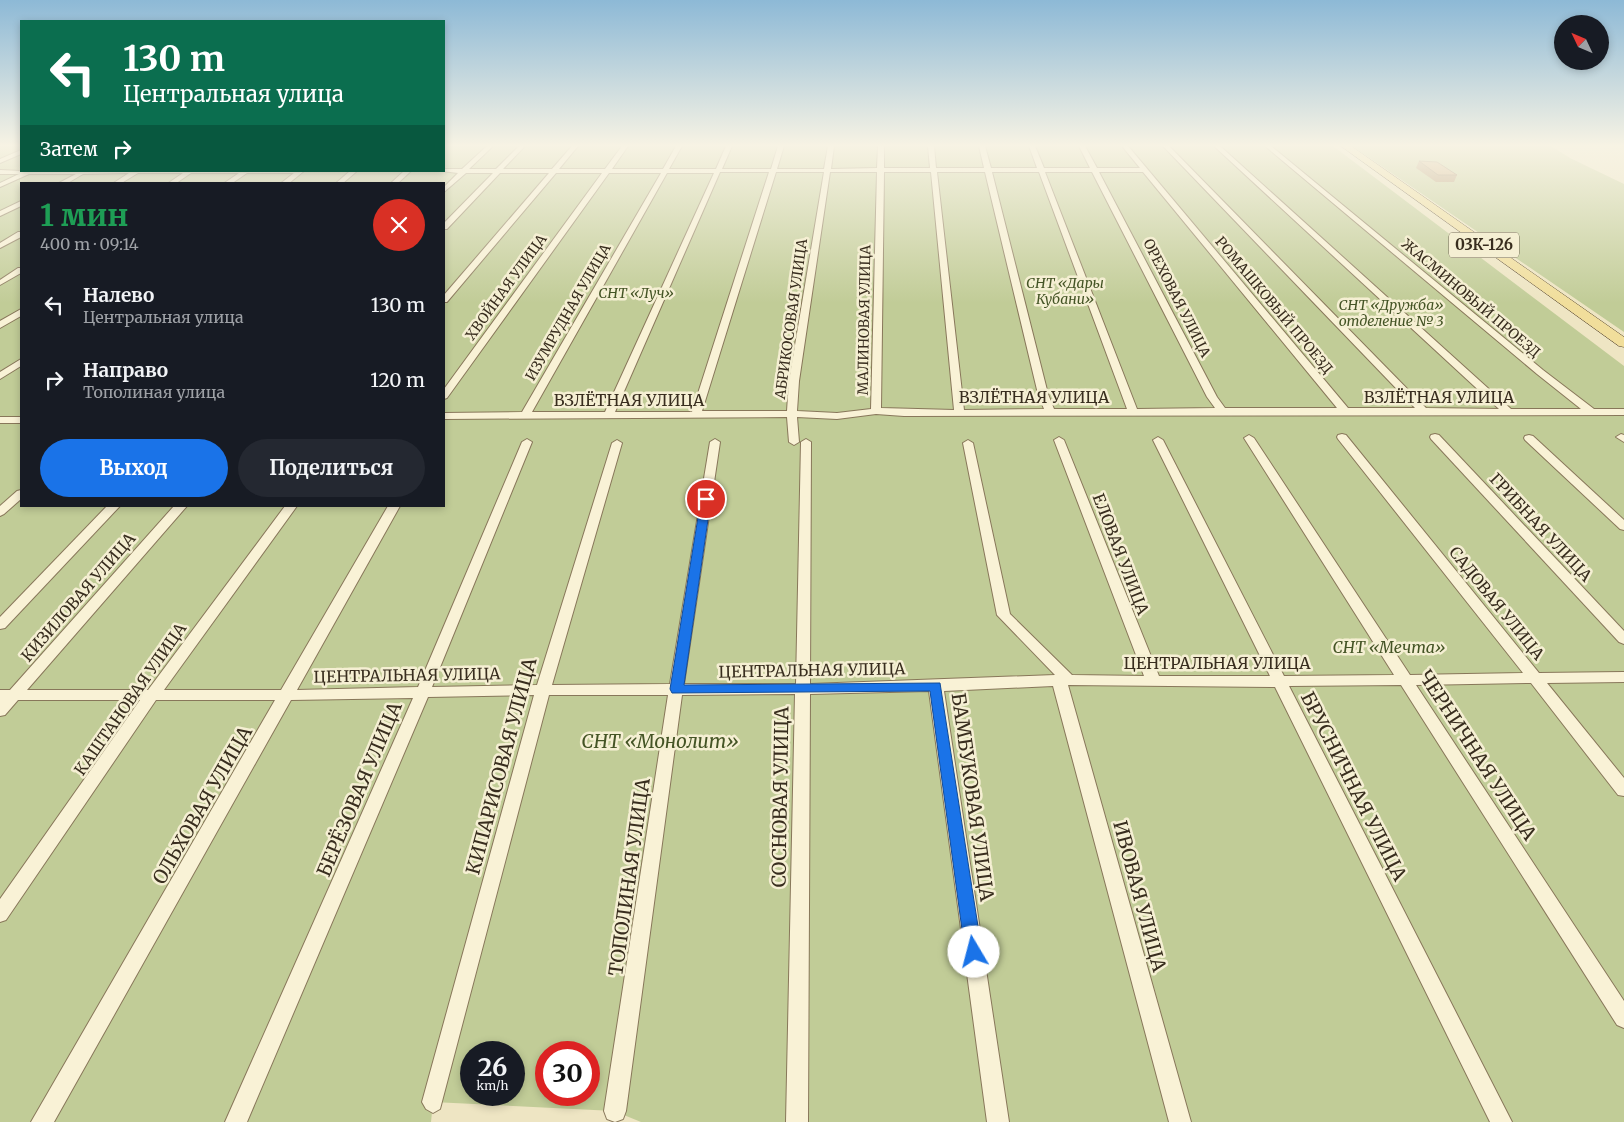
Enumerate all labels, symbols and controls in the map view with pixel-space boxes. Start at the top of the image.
north arrow [1554,15,1609,70]
map controls [1554,15,1609,70]
text: 130 m [123,37,225,81]
icon: left [40,40,105,105]
text: Центральная улица [123,80,344,108]
icon: right [108,135,136,163]
text: Затем [40,137,98,161]
text: 1 мин [40,196,128,234]
button: close [373,199,425,251]
street label: ХВОЙНАЯ УЛИЦА [461,230,551,344]
road number: 03К-126 [1449,232,1519,258]
street label: РОМАШКОВЫЙ ПРОЕЗД [1211,233,1337,377]
text: 400 m · 09:14 [40,234,139,254]
street label: ЖАСМИНОВЫЙ ПРОЕЗД [1398,235,1544,361]
street label: ОРЕХОВАЯ УЛИЦА [1139,236,1215,360]
street label: АБРИКОСОВАЯ УЛИЦА [771,237,811,401]
street label: ИЗУМРУДНАЯ УЛИЦА [521,240,615,384]
street label: МАЛИНОВАЯ УЛИЦА [854,244,874,395]
park label: СНТ «Дары Кубани» [1026,274,1104,308]
text: Налево [83,283,154,307]
park label: СНТ «Луч» [598,284,674,302]
icon: left [40,291,68,319]
text: 130 m [371,293,425,317]
park label: СНТ «Дружба» отделение № 3 [1339,296,1443,330]
text: Центральная улица [83,307,244,327]
text: Направо [83,358,168,382]
icon: right [40,366,68,394]
text: 120 m [370,368,425,392]
text: Тополиная улица [83,382,225,402]
street label: ВЗЛЁТНАЯ УЛИЦА [959,387,1110,407]
street label: ВЗЛЁТНАЯ УЛИЦА [1364,387,1515,407]
street label: ВЗЛЁТНАЯ УЛИЦА [554,390,705,410]
button: Выход [40,439,228,497]
button: Поделиться [238,439,425,497]
street label: ГРИБНАЯ УЛИЦА [1485,468,1597,586]
pin [685,478,727,520]
icon: arrive [692,485,720,513]
street label: ЕЛОВАЯ УЛИЦА [1089,490,1154,618]
street label: КИЗИЛОВАЯ УЛИЦА [17,528,140,666]
street label: САДОВАЯ УЛИЦА [1445,542,1549,664]
street label: КАШТАНОВАЯ УЛИЦА [70,618,191,779]
park label: СНТ «Мечта» [1332,637,1446,657]
street label: ЦЕНТРАЛЬНАЯ УЛИЦА [1123,653,1311,673]
street label: КИПАРИСОВАЯ УЛИЦА [461,654,542,877]
street label: ЦЕНТРАЛЬНАЯ УЛИЦА [718,658,906,682]
street label: ЦЕНТРАЛЬНАЯ УЛИЦА [313,663,501,687]
street label: ЧЕРНИЧНАЯ УЛИЦА [1414,665,1542,845]
street label: БРУСНИЧНАЯ УЛИЦА [1296,687,1412,885]
street label: БАМБУКОВАЯ УЛИЦА [946,691,1000,903]
street label: БЕРЁЗОВАЯ УЛИЦА [311,697,407,880]
street label: СОСНОВАЯ УЛИЦА [766,706,794,888]
street label: ОЛЬХОВАЯ УЛИЦА [147,721,257,888]
park label: СНТ «Монолит» [581,729,739,753]
street label: ТОПОЛИНАЯ УЛИЦА [603,776,655,977]
street label: ИВОВАЯ УЛИЦА [1108,818,1172,975]
position arrow [947,925,999,977]
speed limit sign: 30 [535,1041,600,1106]
text: 26 [478,1051,507,1083]
text: km/h [477,1078,508,1093]

